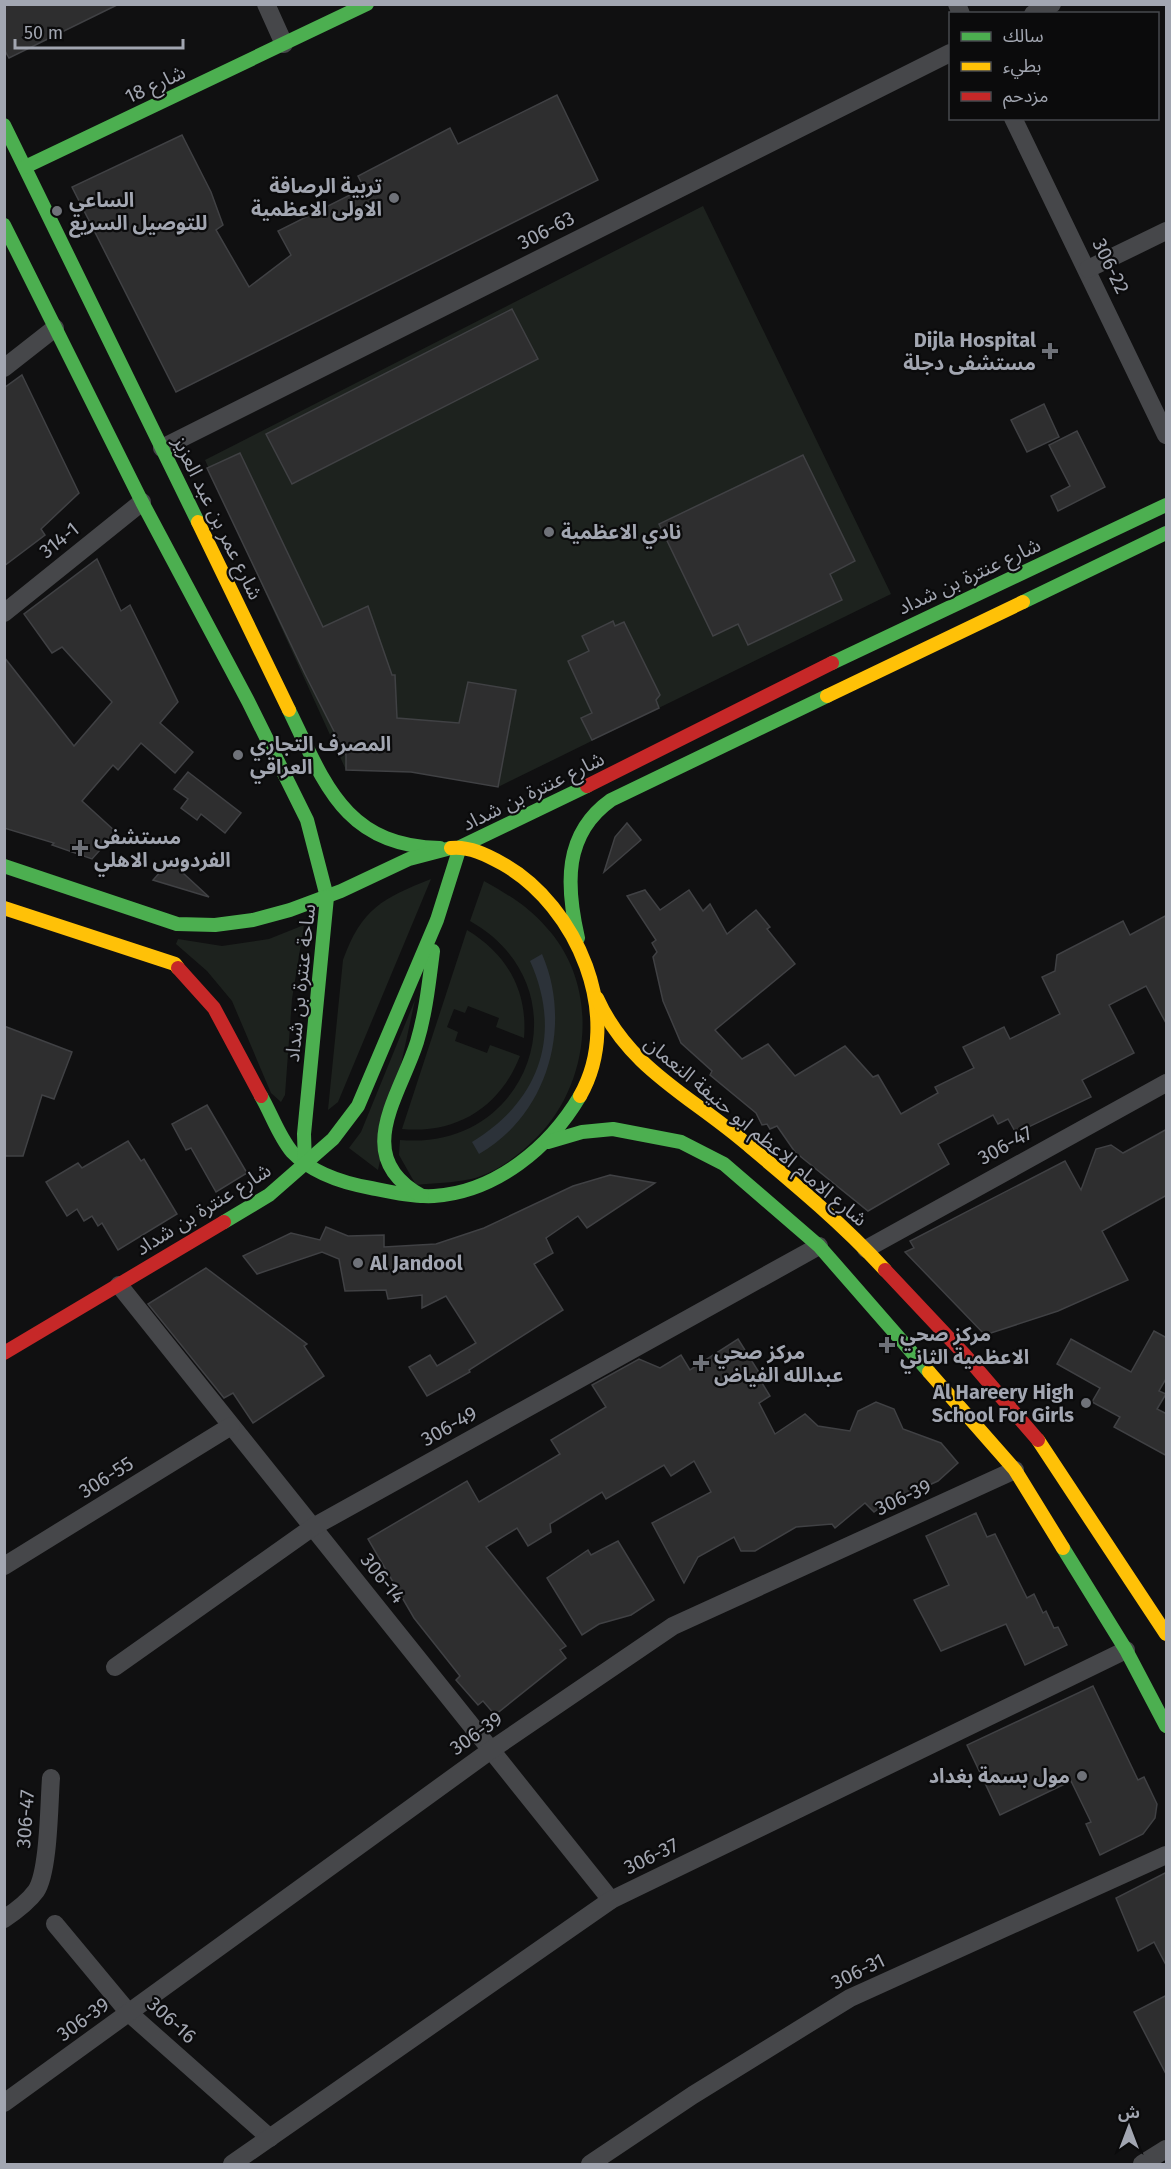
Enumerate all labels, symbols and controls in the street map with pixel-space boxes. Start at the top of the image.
scale bar [15,12,183,50]
legend [949,12,1159,120]
text: 50 m [24,22,63,44]
text: سالك [1003,25,1044,47]
text: بطيء [1003,55,1041,79]
street label: شارع 18 [121,60,190,111]
text: مزدحم [1003,85,1048,109]
place label: تربية الرصافة الاولى الاعظمية [251,174,382,221]
place label: الساعي للتوصيل السريع [69,188,207,238]
marker: تربية الرصافة الاولى الاعظمية [387,191,401,205]
marker: الساعي للتوصيل السريع [50,204,64,218]
street label: 306-63 [514,206,578,254]
street label: 306-22 [1087,234,1135,298]
place label: Dijla Hospital مستشفى دجلة [903,328,1036,375]
marker: Dijla Hospital مستشفى دجلة [1041,342,1059,360]
street label: شارع عمر بن عبد العزيز [165,431,268,605]
street label: 314-1 [34,517,84,563]
place label: نادي الاعظمية [561,520,681,549]
marker: نادي الاعظمية [542,525,556,539]
street label: شارع عنترة بن شداد [894,532,1046,622]
place label: المصرف التجاري العراقي [250,732,391,784]
street label: شارع عنترة بن شداد [458,746,609,838]
marker: المصرف التجاري العراقي [231,748,245,762]
place label: مستشفى الفردوس الاهلي [94,825,231,877]
marker: مستشفى الفردوس الاهلي [71,839,89,857]
street label: ساحة عنترة بن شداد [280,903,320,1063]
street label: شارع الامام الاعظم ابو حنيفة النعمان [638,1031,872,1234]
street label: 306-47 [974,1120,1037,1170]
street label: شارع عنترة بن شداد [131,1158,277,1263]
place label: Al Jandool [369,1251,463,1275]
marker: Al Jandool [351,1256,365,1270]
place label: مركز صحي الاعظمية الثاني [900,1322,1029,1374]
marker: مركز صحي الاعظمية الثاني [878,1336,896,1354]
place label: مركز صحي عبدالله الفياض [714,1340,843,1387]
marker: مركز صحي عبدالله الفياض [692,1354,710,1372]
place label: Al Hareery High School For Girls [932,1380,1074,1427]
marker: Al Hareery High School For Girls [1079,1396,1093,1410]
street label: 306-49 [417,1401,481,1451]
street label: 306-55 [74,1451,138,1503]
street label: 306-39 [871,1474,935,1520]
street label: 306-14 [355,1548,411,1608]
street label: 306-39 [445,1706,507,1760]
place label: مول بسمة بغداد [929,1764,1070,1788]
marker: مول بسمة بغداد [1075,1769,1089,1783]
street label: 306-47 [11,1789,39,1849]
street label: 306-37 [620,1833,682,1879]
street label: 306-31 [827,1948,889,1994]
street label: 306-39 [52,1992,114,2046]
street label: 306-16 [143,1992,201,2048]
north arrow [1099,2097,1159,2157]
text: ش [1118,2103,1140,2122]

